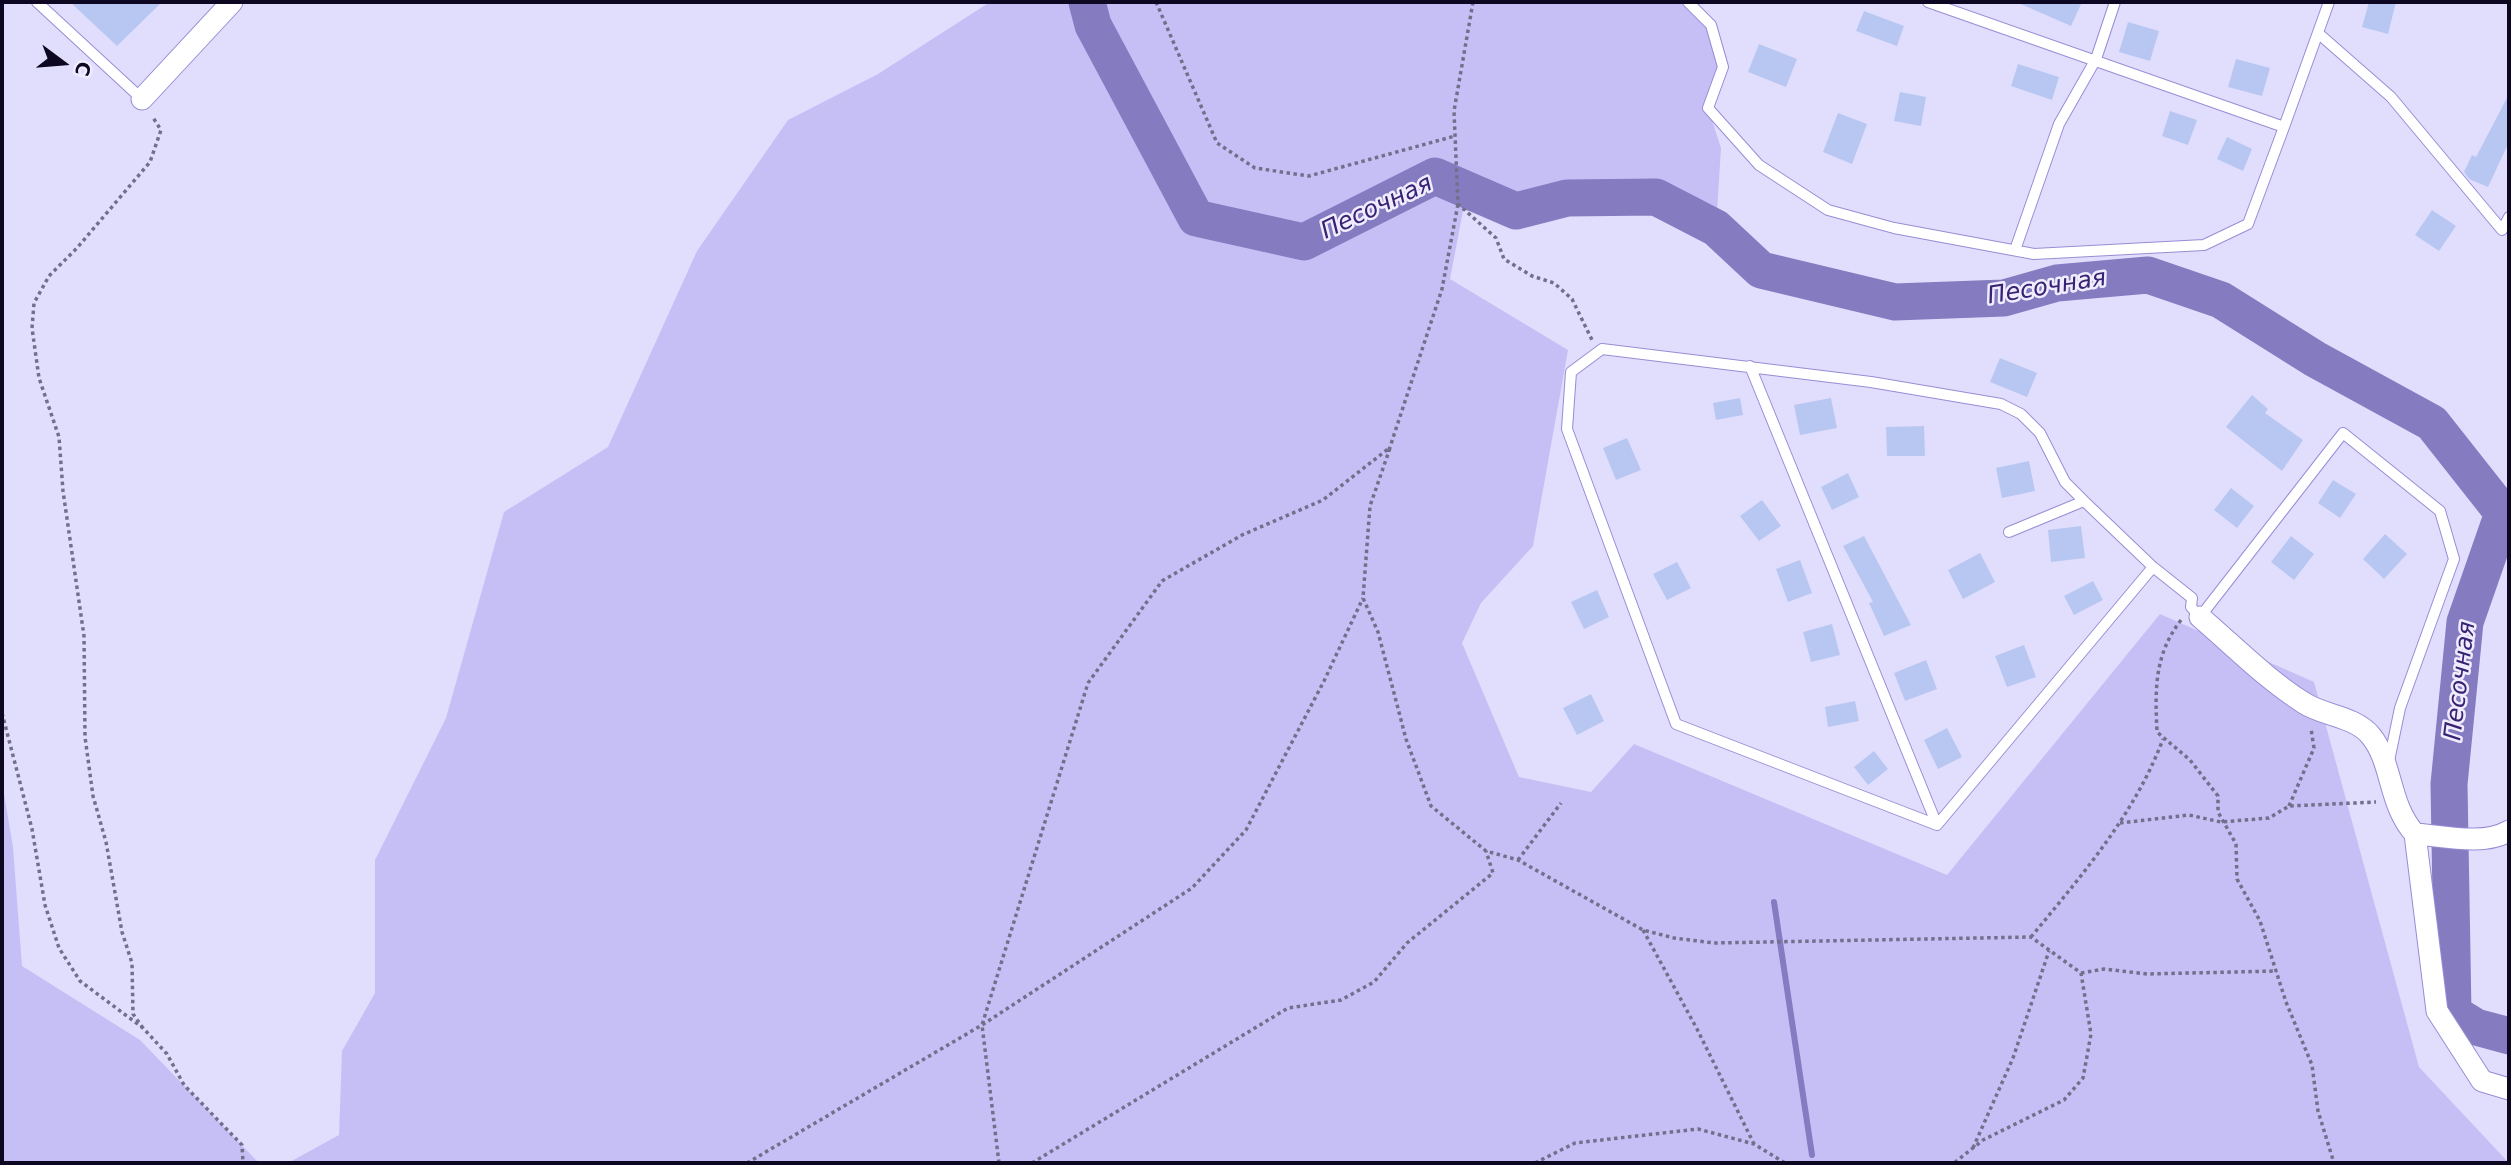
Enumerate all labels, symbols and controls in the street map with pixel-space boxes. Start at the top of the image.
north arrow [28,28,98,98]
text: С [71,59,96,79]
water label: Песочная [1317,170,1437,246]
water label: Песочная [1986,264,2108,312]
water label: Песочная [2439,620,2483,742]

